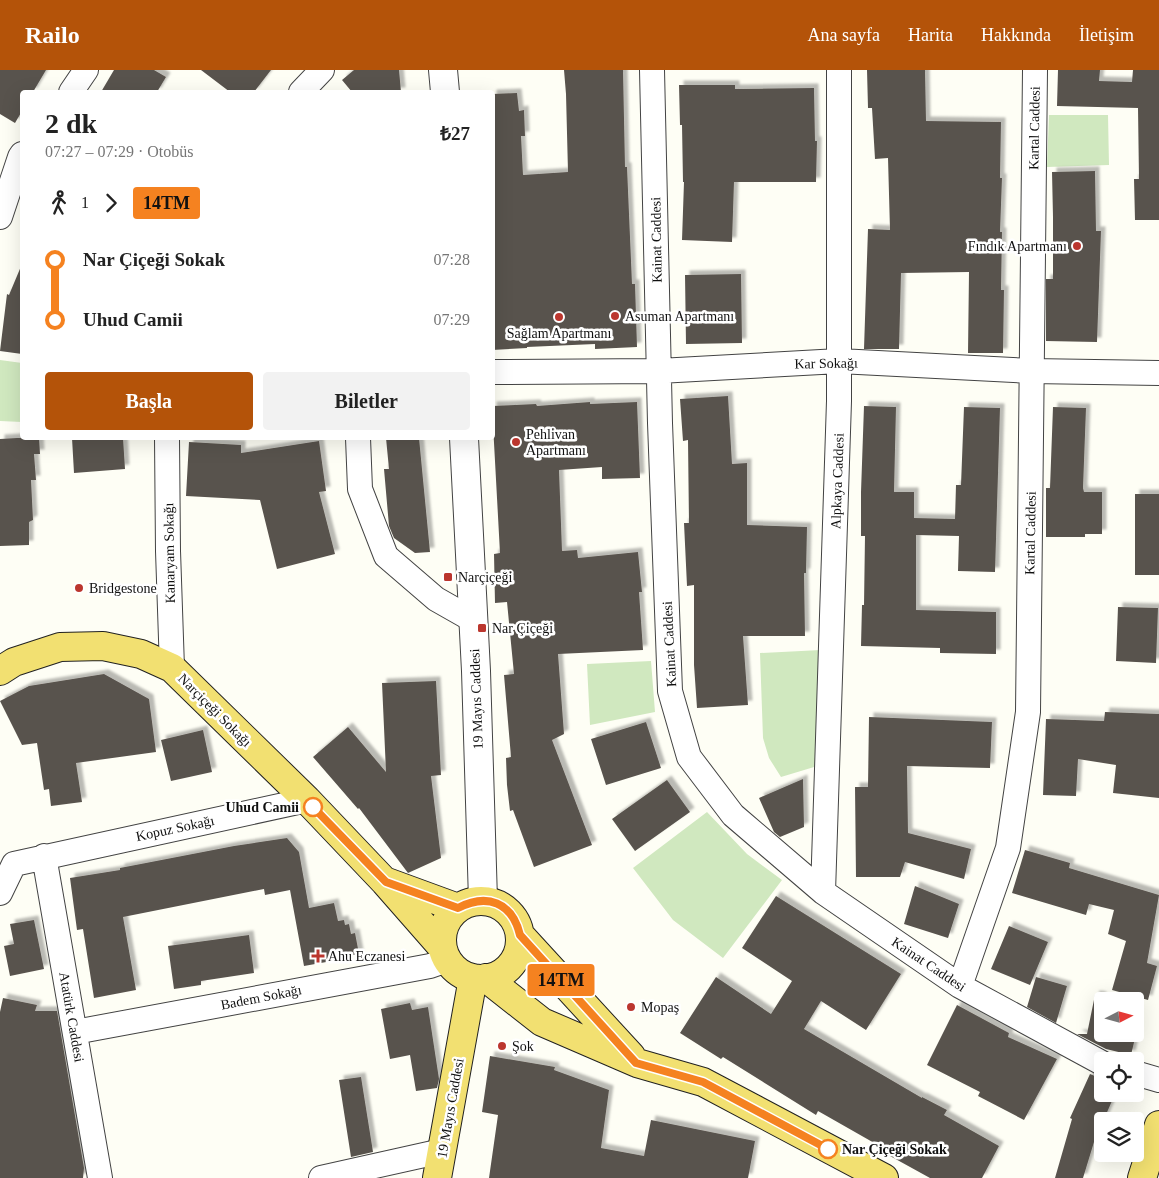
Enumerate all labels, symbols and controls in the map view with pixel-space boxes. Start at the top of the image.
text: Railo [25,22,80,48]
text: Ana sayfa [808,25,880,45]
text: Harita [908,25,953,45]
text: Hakkında [981,25,1051,45]
text: İletişim [1079,25,1134,45]
street label: Kartal Caddesi [1026,86,1043,170]
text: 2 dk [45,108,97,139]
text: ₺27 [440,123,470,144]
text: 07:27 – 07:29 · Otobüs [45,143,193,160]
icon: walk [45,189,73,217]
icon: forward [97,189,125,217]
text: 14TM [143,193,190,213]
text: 1 [81,194,89,211]
street label: Kainat Caddesi [648,197,665,283]
place label: Fındık Apartmanı [968,239,1067,254]
marker: Fındık Apartmanı [1071,240,1083,252]
text: Nar Çiçeği Sokak [83,249,225,270]
text: 07:28 [434,251,470,268]
text: Uhud Camii [83,309,183,330]
place label: Asuman Apartmanı [625,309,734,324]
marker: Asuman Apartmanı [609,310,621,322]
text: 07:29 [434,311,470,328]
marker: Sağlam Apartmanı [553,311,565,323]
place label: Sağlam Apartmanı [507,326,611,341]
street label: Kar Sokağı [794,355,858,372]
button: Başla [45,372,253,430]
button: Biletler [263,372,470,430]
place label: Pehlivan Apartmanı [526,427,586,458]
street label: Alpkaya Caddesi [828,433,847,529]
marker: Pehlivan Apartmanı [510,436,522,448]
street label: Kartal Caddesi [1022,491,1039,575]
street label: Kanaryam Sokağı [161,502,178,603]
place label: Narçiçeği [458,570,513,585]
marker: Narçiçeği [442,571,454,583]
place label: Bridgestone [89,581,157,596]
marker: Bridgestone [73,582,85,594]
street label: Kainat Caddesi [660,601,679,687]
place label: Nar Çiçeği [492,621,553,636]
marker: Nar Çiçeği [476,622,488,634]
street label: 19 Mayıs Caddesi [467,648,486,750]
street label: Narçiçeği Sokağı [175,671,254,750]
marker: Uhud Camii [303,797,323,817]
place label: Uhud Camii [225,800,299,815]
street label: Kopuz Sokağı [135,813,216,844]
street label: Kainat Caddesi [889,934,969,995]
place label: Ahu Eczanesi [328,949,405,964]
marker: Ahu Eczanesi [312,950,324,962]
line badge: 14TM [526,964,596,996]
text: 14TM [538,970,585,990]
street label: Atatürk Caddesi [56,971,87,1063]
street label: Badem Sokağı [219,982,303,1013]
north arrow [1094,992,1144,1042]
map controls [1094,992,1144,1162]
place label: Mopaş [641,1000,679,1015]
marker: Mopaş [625,1001,637,1013]
place label: Şok [512,1039,534,1054]
marker: Şok [496,1040,508,1052]
button: locate [1094,1052,1144,1102]
street label: 19 Mayıs Caddesi [434,1057,467,1159]
button: layers [1094,1112,1144,1162]
marker: Nar Çiçeği Sokak [818,1139,838,1159]
place label: Nar Çiçeği Sokak [842,1142,947,1157]

